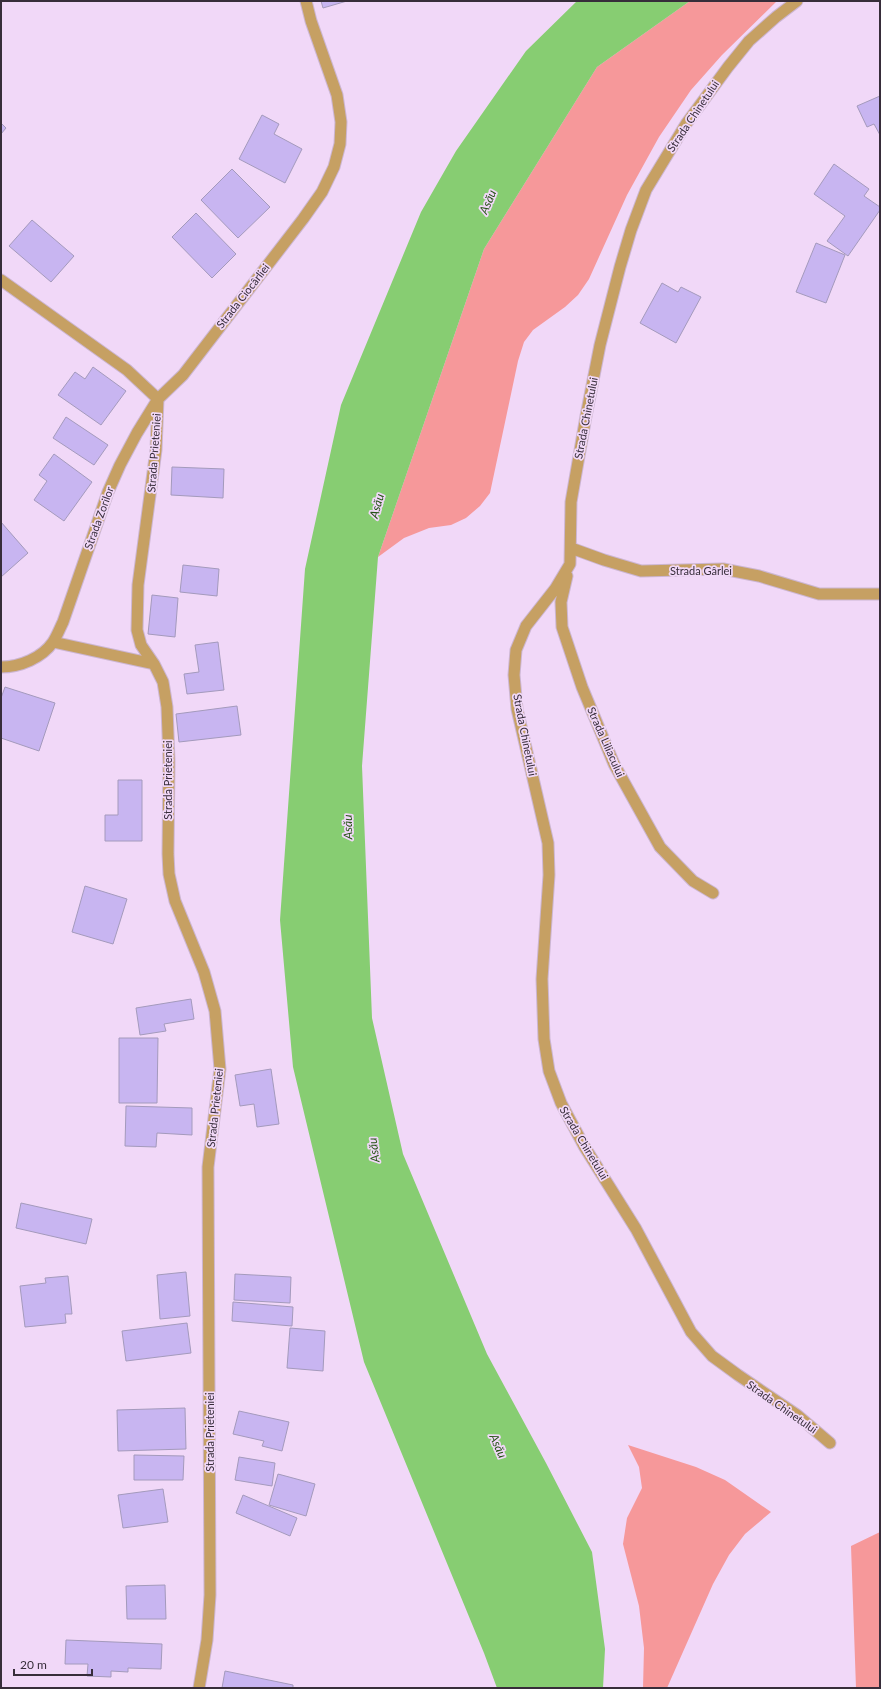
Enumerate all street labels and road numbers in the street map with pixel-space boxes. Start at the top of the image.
street label: Strada Chinetului [664,77,721,154]
street label: Strada Ciocârliei [213,261,272,330]
street label: Strada Chinetului [571,376,600,460]
street label: Strada Prieteniei [144,413,163,493]
street label: Strada Zorilor [81,485,116,551]
street label: Strada Gârlei [670,564,732,577]
street label: Strada Chinetului [511,693,540,777]
street label: Strada Liliacului [585,705,628,779]
street label: Strada Prieteniei [161,740,174,820]
street label: Strada Prieteniei [204,1067,225,1148]
street label: Strada Chinetului [557,1104,612,1182]
street label: Strada Chinetului [745,1377,820,1436]
street label: Strada Prieteniei [203,1392,216,1472]

